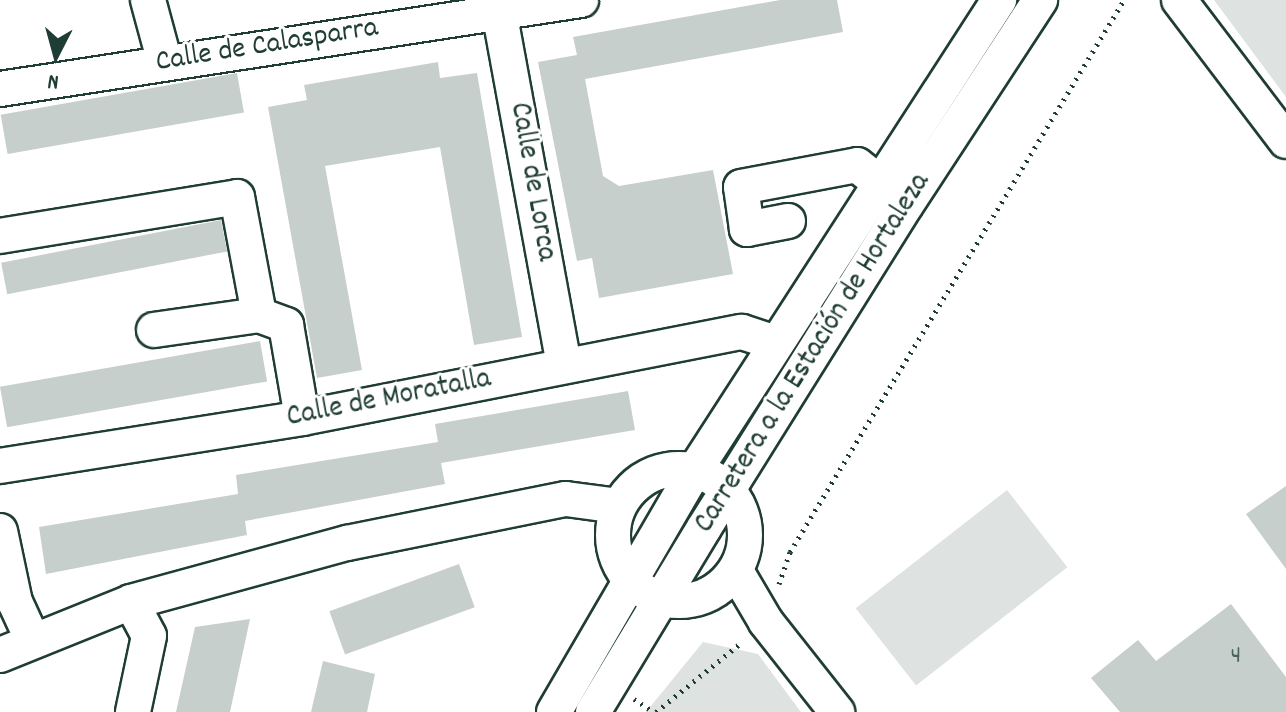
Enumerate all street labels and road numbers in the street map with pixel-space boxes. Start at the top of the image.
street label: Calle de Calasparra [153,12,381,82]
street label: Calle de Lorca [499,100,563,264]
street label: Carretera a la Estación de Hortaleza [688,167,940,541]
street label: Calle de Moratalla [284,363,494,437]

